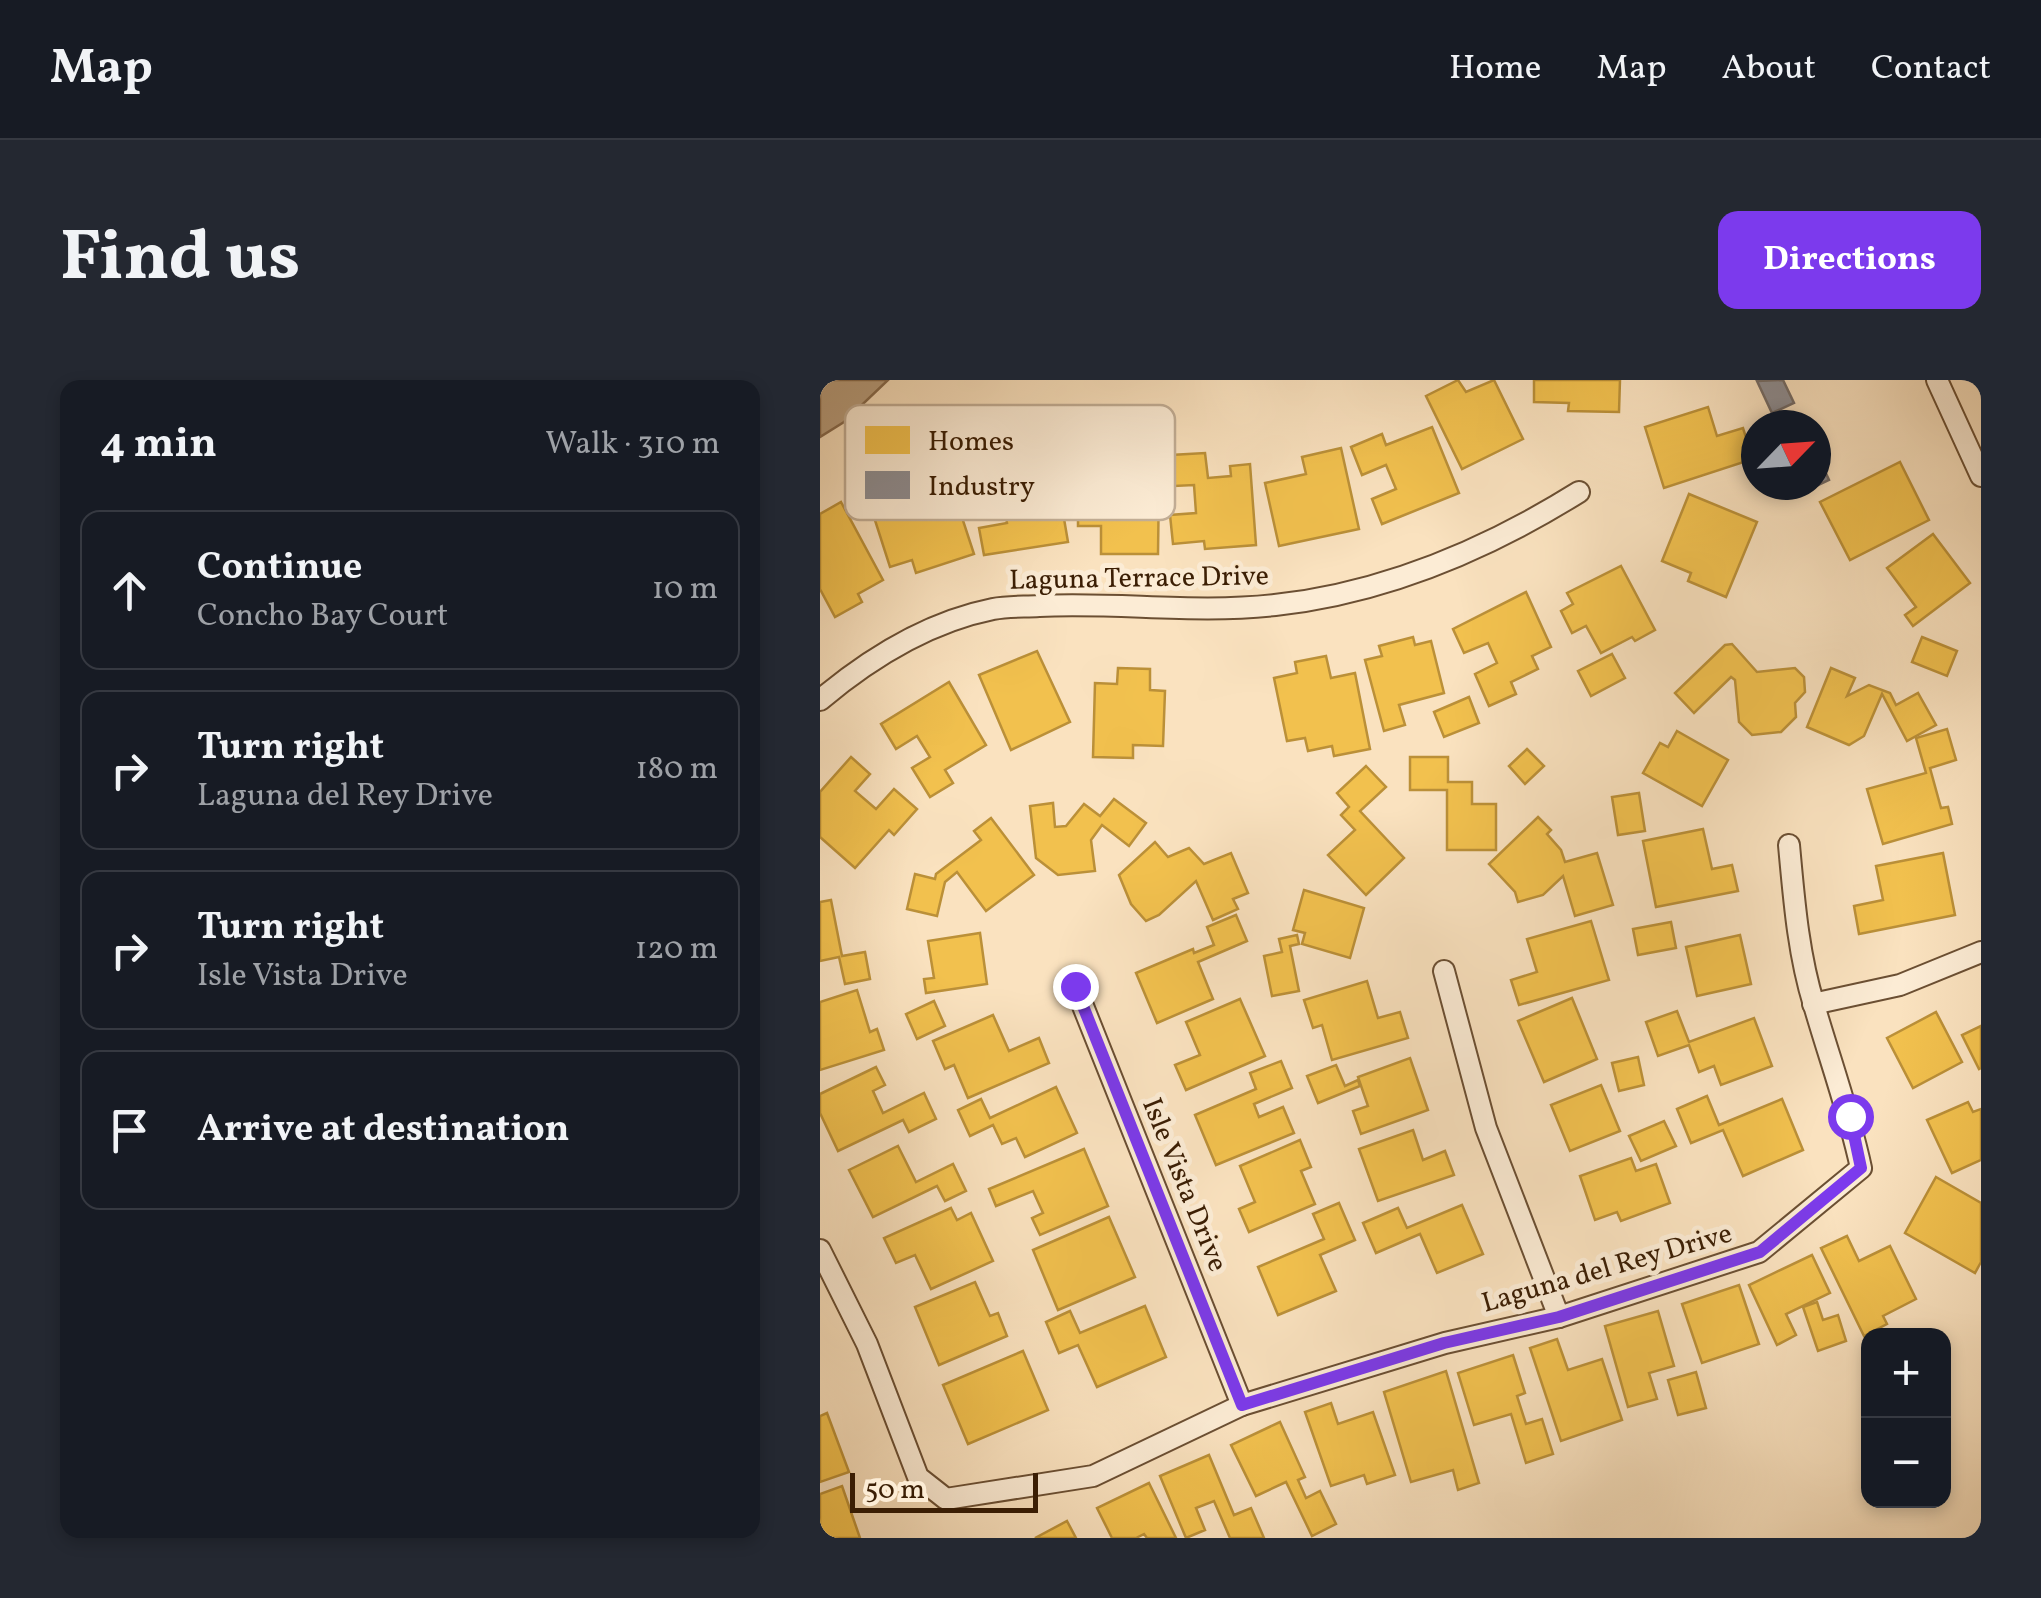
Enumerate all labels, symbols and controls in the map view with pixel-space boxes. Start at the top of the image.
text: Map [50,36,153,103]
text: Home [1449,45,1541,93]
text: Map [1596,45,1667,93]
text: About [1722,45,1816,93]
text: Contact [1871,45,1991,93]
text: Find us [60,211,300,309]
button: Directions [1718,211,1981,309]
legend [845,405,1175,520]
north arrow [1741,410,1831,500]
text: 4 min [100,416,217,475]
text: Walk · 310 m [545,423,720,467]
text: Homes [928,423,1014,462]
text: Industry [928,468,1035,507]
text: Continue [197,542,362,595]
street label: Laguna Terrace Drive [1009,557,1269,601]
icon: ahead [102,563,157,618]
text: 10 m [652,568,718,612]
text: Concho Bay Court [197,595,448,639]
text: Turn right [197,722,384,775]
icon: right [102,743,157,798]
text: 180 m [635,748,718,792]
text: Laguna del Rey Drive [197,775,493,819]
text: Turn right [197,902,384,955]
icon: right [102,923,157,978]
text: 120 m [635,928,718,972]
text: Isle Vista Drive [197,955,408,999]
route end [1053,964,1099,1010]
street label: Isle Vista Drive [1131,1092,1237,1278]
route start [1828,1094,1874,1140]
icon: arrive [102,1103,157,1158]
text: Arrive at destination [197,1104,570,1157]
street label: Laguna del Rey Drive [1477,1215,1737,1323]
map controls [1861,1328,1951,1508]
button: + [1861,1328,1951,1418]
button: − [1861,1418,1951,1508]
scale bar [850,1468,1038,1512]
text: 50 m [865,1471,925,1510]

